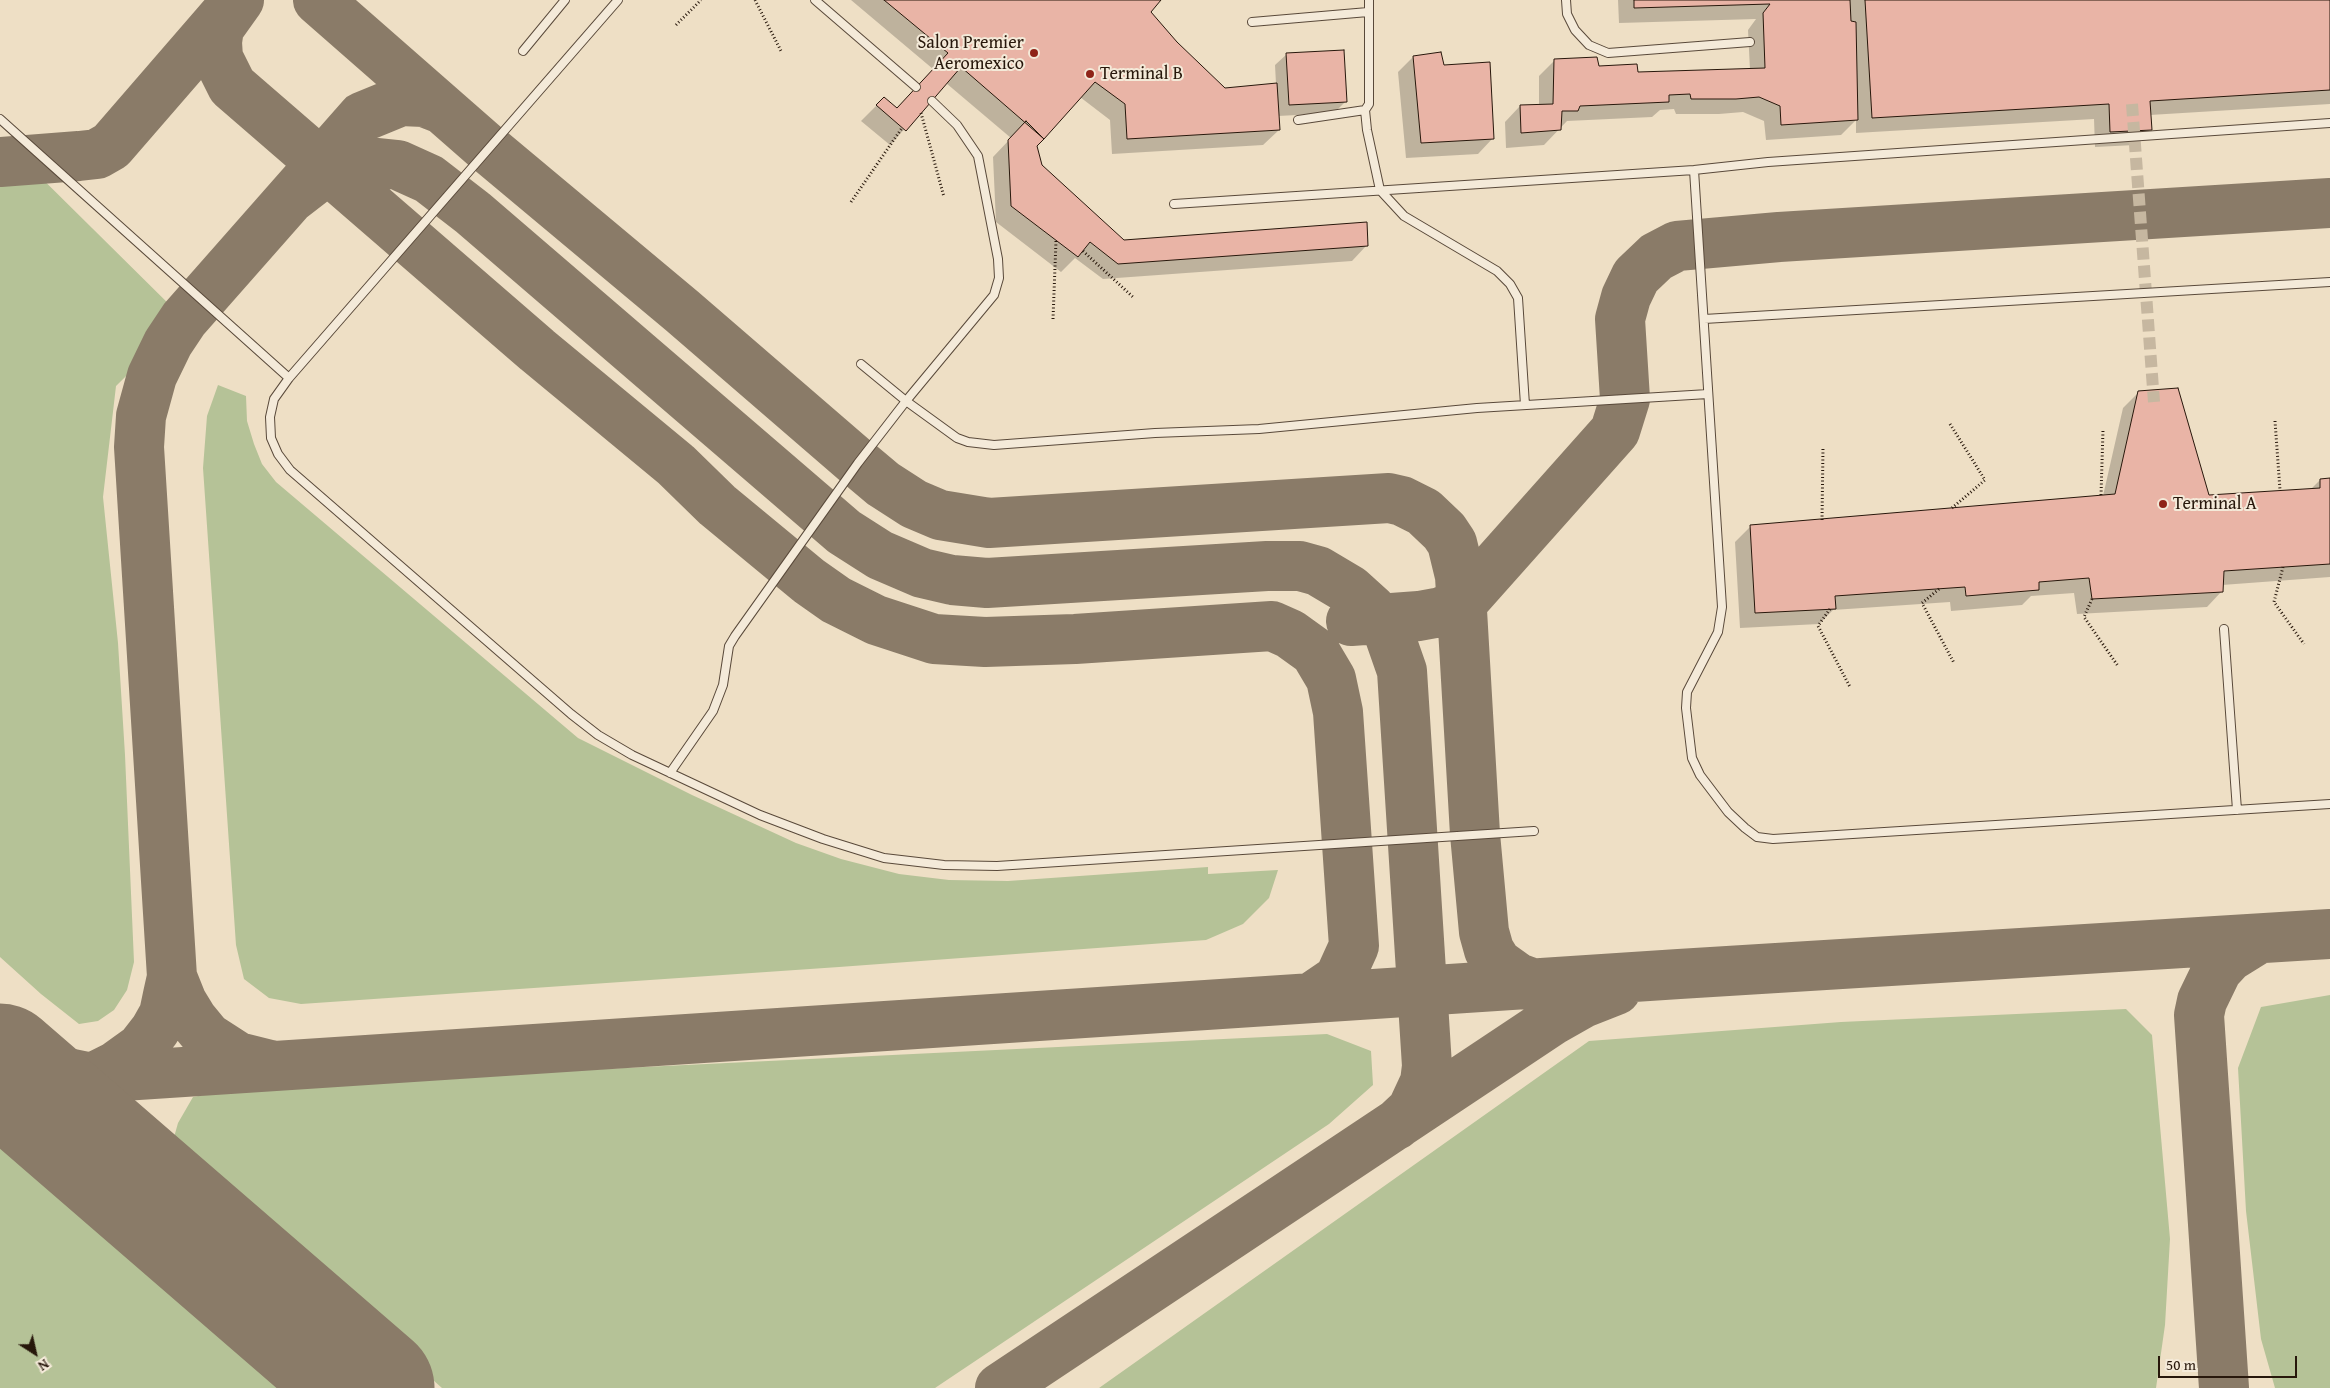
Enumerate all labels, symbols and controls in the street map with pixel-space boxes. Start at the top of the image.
place label: Salon Premier Aeromexico [918,32,1024,74]
marker: Salon Premier Aeromexico [1028,47,1040,59]
place label: Terminal B [1100,63,1183,85]
marker: Terminal B [1084,68,1096,80]
place label: Terminal A [2173,493,2257,515]
marker: Terminal A [2157,498,2169,510]
north arrow [10,1328,60,1378]
scale bar [2160,1346,2299,1378]
text: N [34,1354,53,1376]
text: 50 m [2166,1354,2196,1375]

